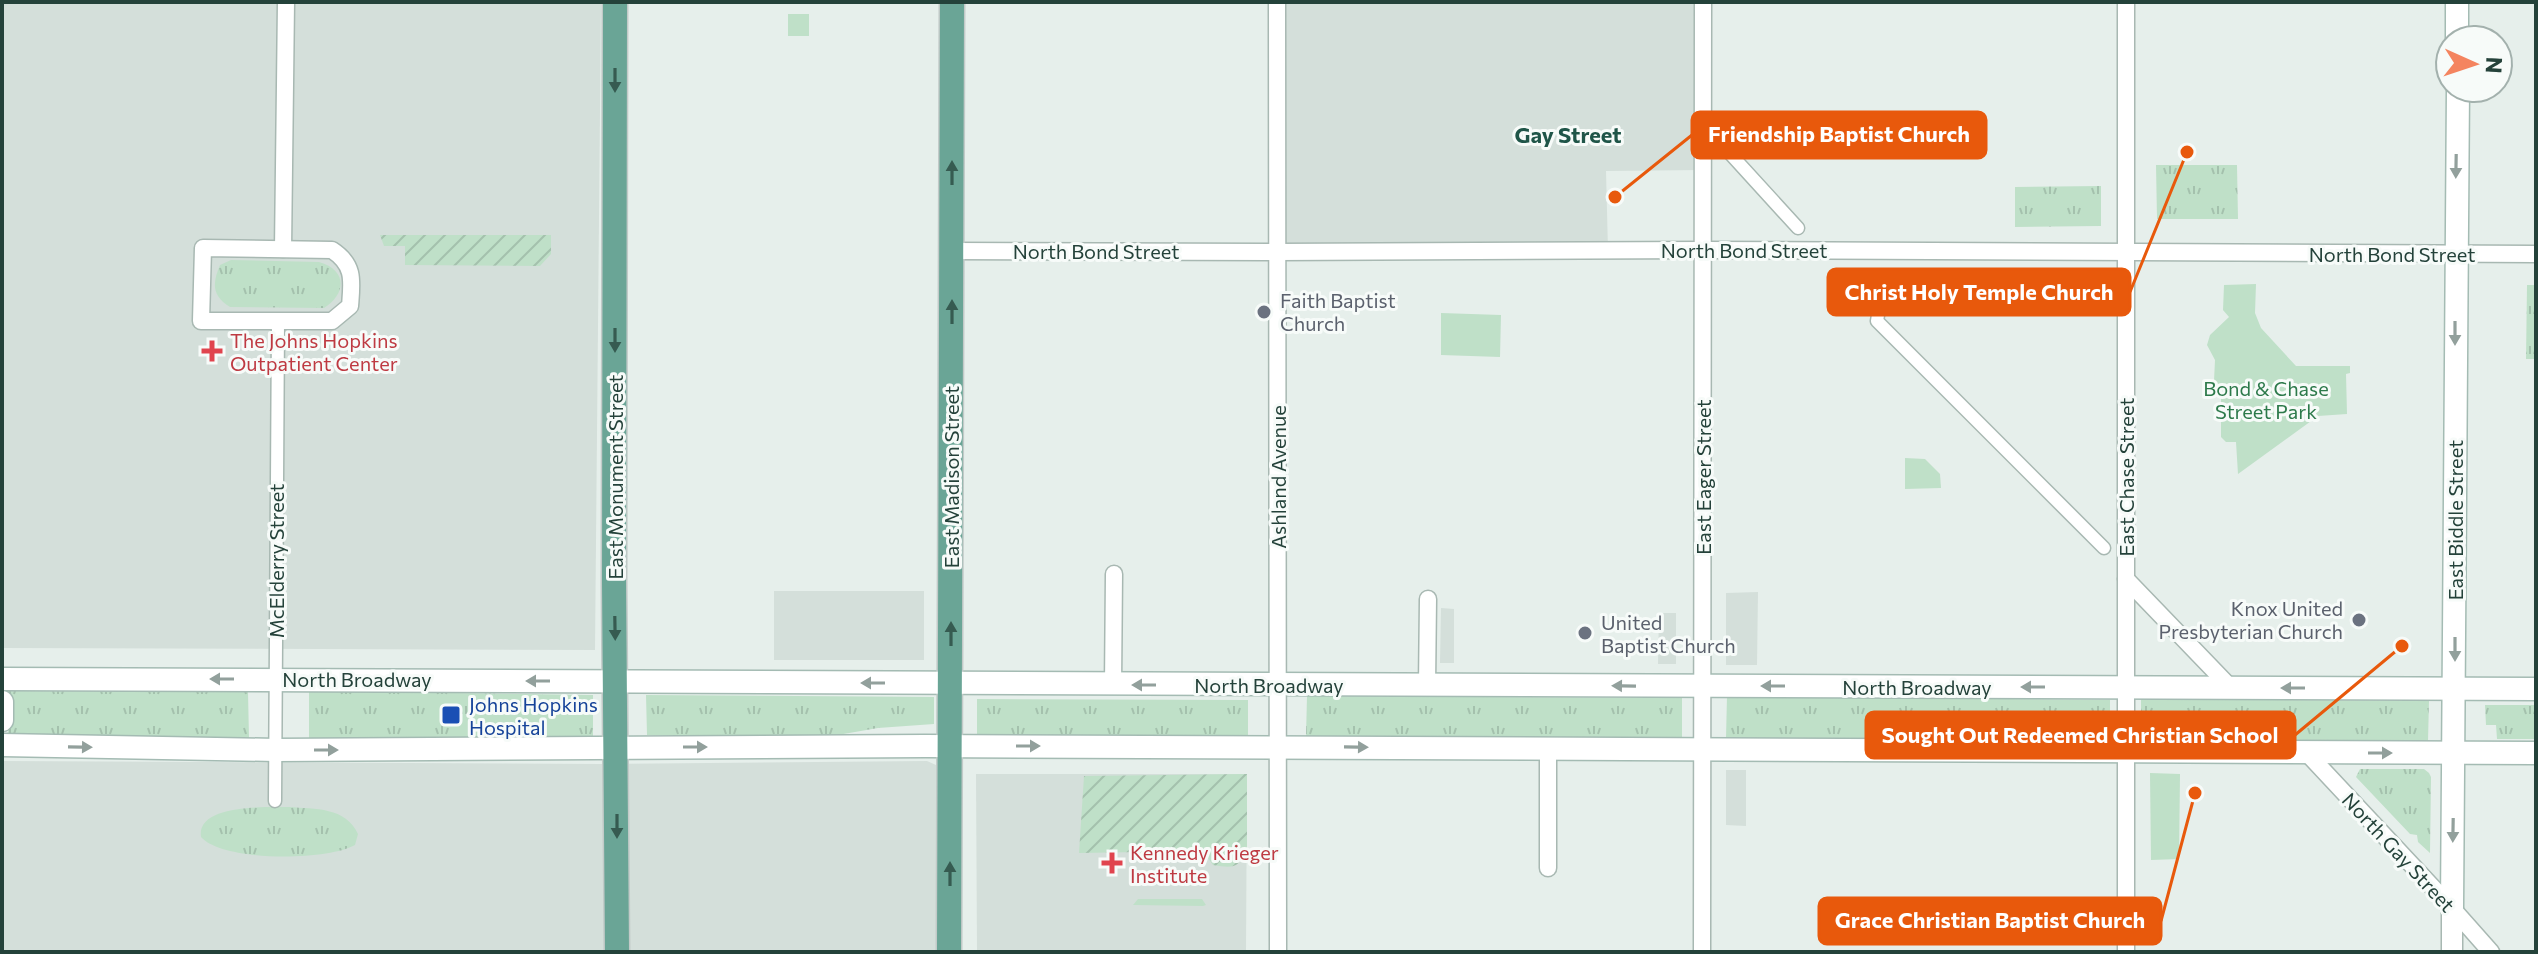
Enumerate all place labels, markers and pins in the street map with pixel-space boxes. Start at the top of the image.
callout: Friendship Baptist Church [1692,112,1986,158]
callout: Christ Holy Temple Church [1828,269,2130,315]
place label: Faith Baptist Church [1280,288,1396,335]
marker: Faith Baptist Church [1255,303,1273,321]
place label: The Johns Hopkins Outpatient Center [230,328,398,375]
marker: The Johns Hopkins Outpatient Center [201,340,223,362]
place label: Knox United Presbyterian Church [2158,596,2343,643]
place label: United Baptist Church [1601,610,1736,657]
marker: Knox United Presbyterian Church [2350,611,2368,629]
marker: United Baptist Church [1576,624,1594,642]
place label: Johns Hopkins Hospital [469,692,598,739]
marker: Johns Hopkins Hospital [440,704,462,726]
callout: Sought Out Redeemed Christian School [1866,712,2295,758]
place label: Kennedy Krieger Institute [1130,840,1279,887]
marker: Kennedy Krieger Institute [1101,852,1123,874]
callout: Grace Christian Baptist Church [1819,898,2161,944]

